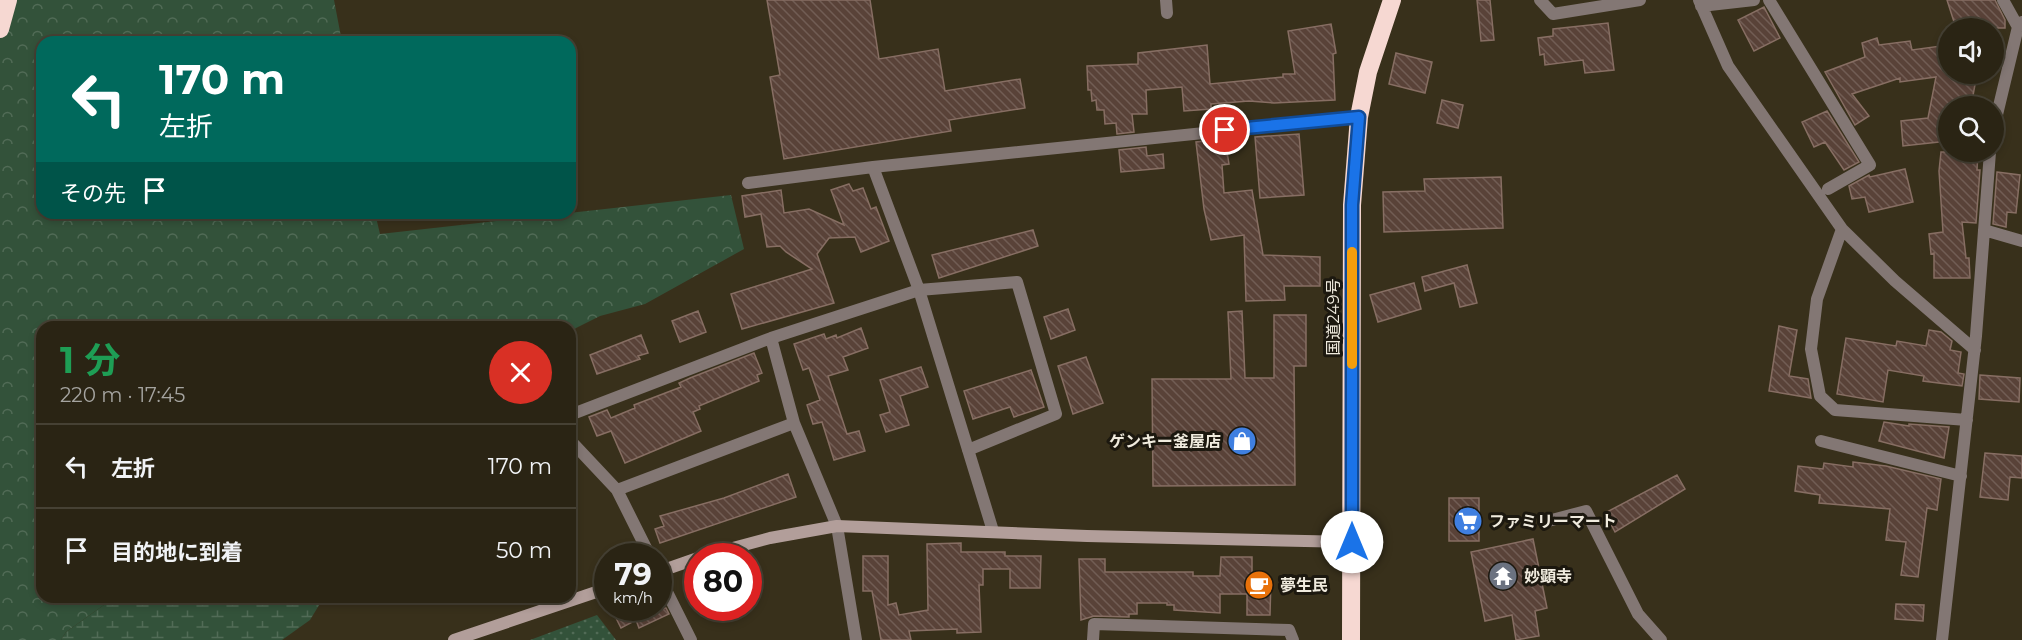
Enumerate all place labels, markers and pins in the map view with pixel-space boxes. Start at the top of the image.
pin [1199,104,1250,155]
shop icon: ゲンキー釜屋店 [1226,425,1258,457]
place label: ゲンキー釜屋店 [1109,432,1221,451]
supermarket icon: ファミリーマート [1452,505,1484,537]
place label: ファミリーマート [1489,512,1617,531]
temple icon: 妙顕寺 [1487,560,1519,592]
place label: 妙顕寺 [1524,567,1572,586]
cafe icon: 夢生民 [1243,569,1275,601]
place label: 夢生民 [1280,576,1328,595]

